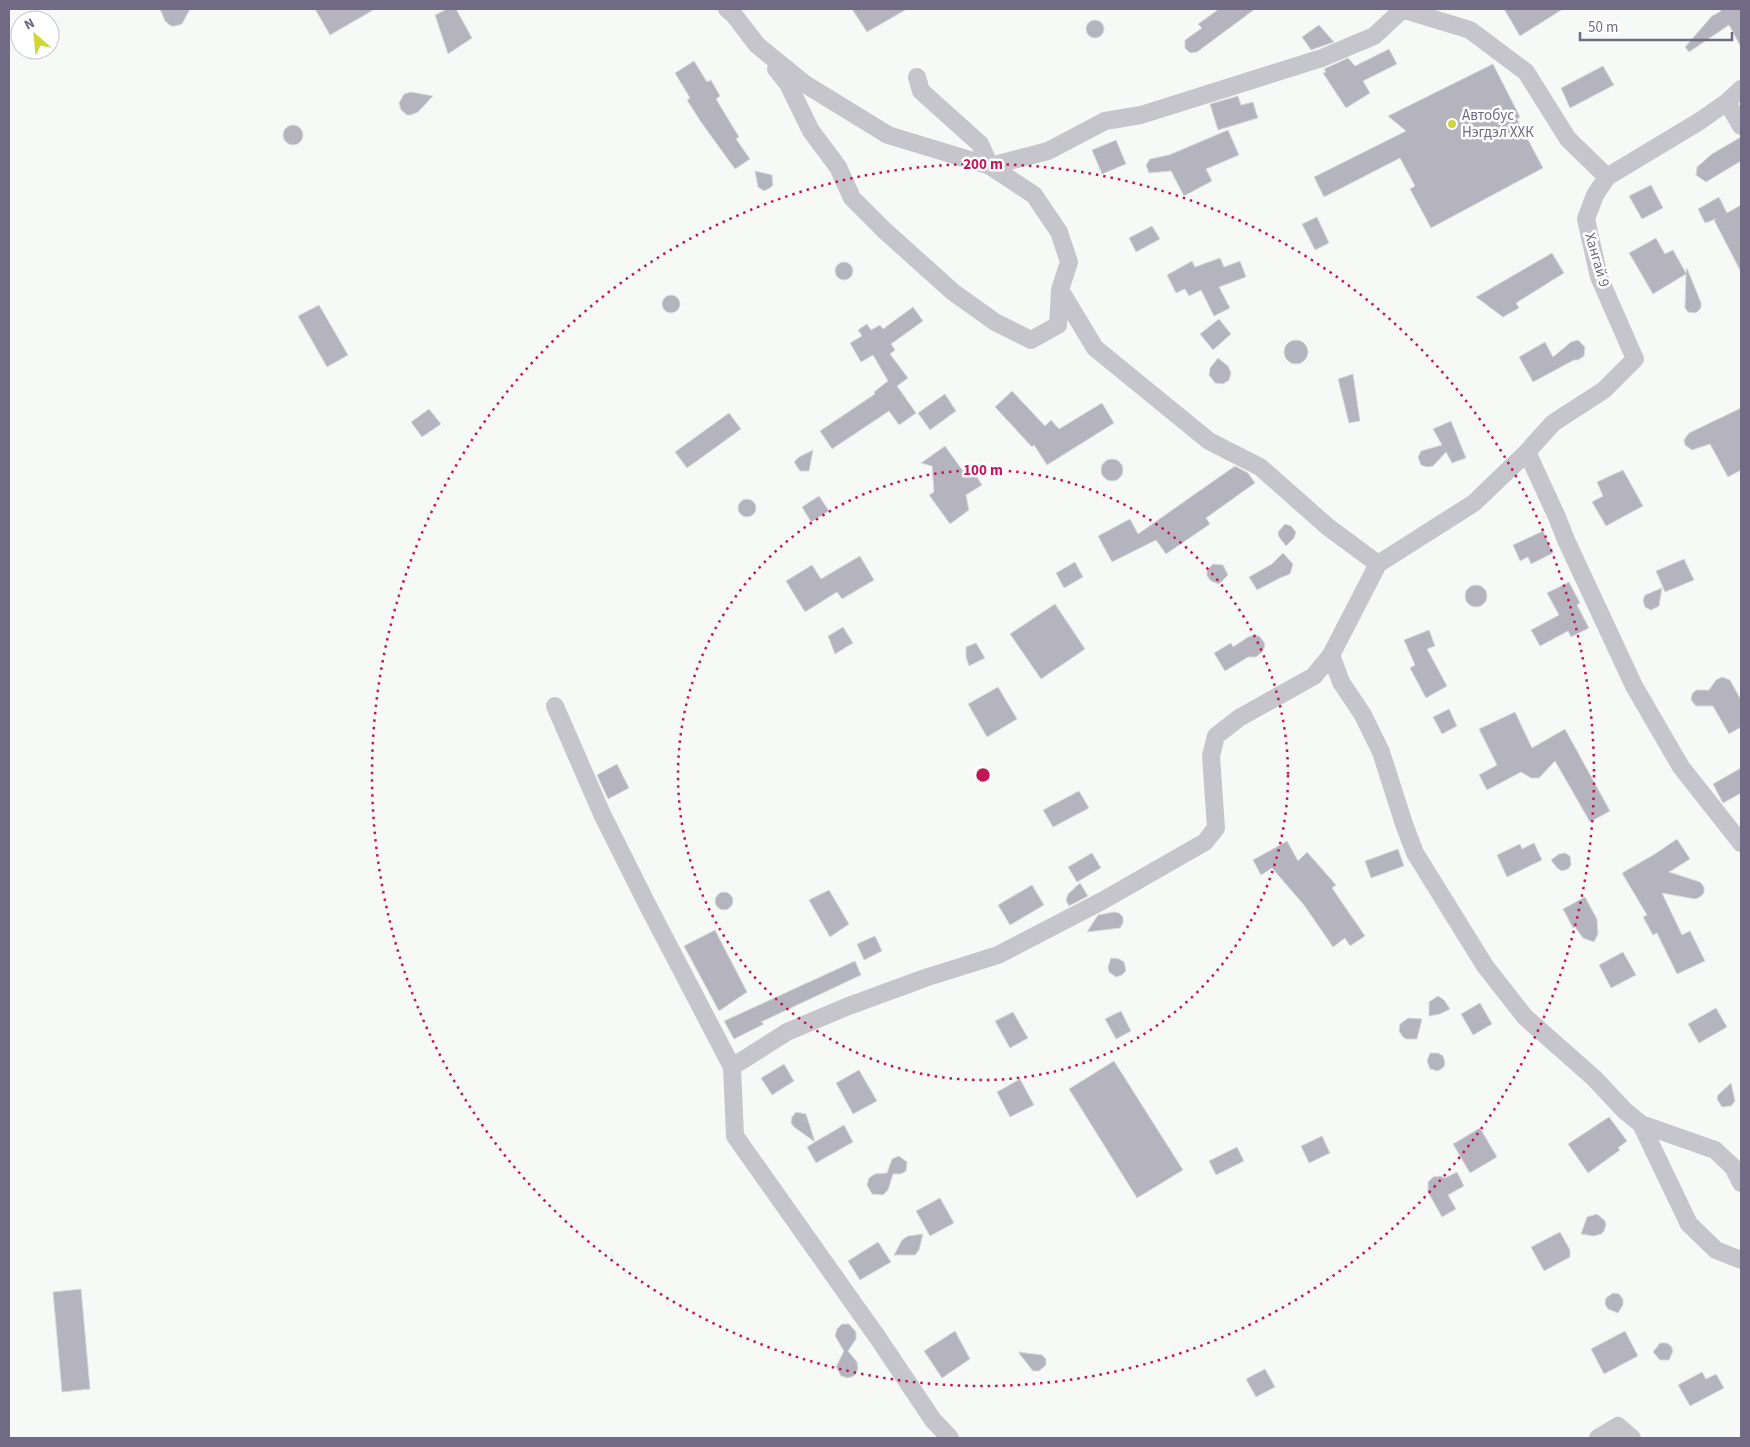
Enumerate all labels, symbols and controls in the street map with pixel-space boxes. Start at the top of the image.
north arrow [10,10,60,60]
scale bar [1580,10,1732,42]
text: N [21,13,38,35]
text: 50 m [1588,17,1618,38]
place label: Автобус Нэгдэл ХХК [1462,105,1534,143]
marker: Автобус Нэгдэл ХХК [1446,118,1458,130]
text: 200 m [963,154,1003,175]
street label: Хангай 9 [1579,230,1615,290]
text: 100 m [963,460,1003,481]
centre of rings [974,766,992,784]

